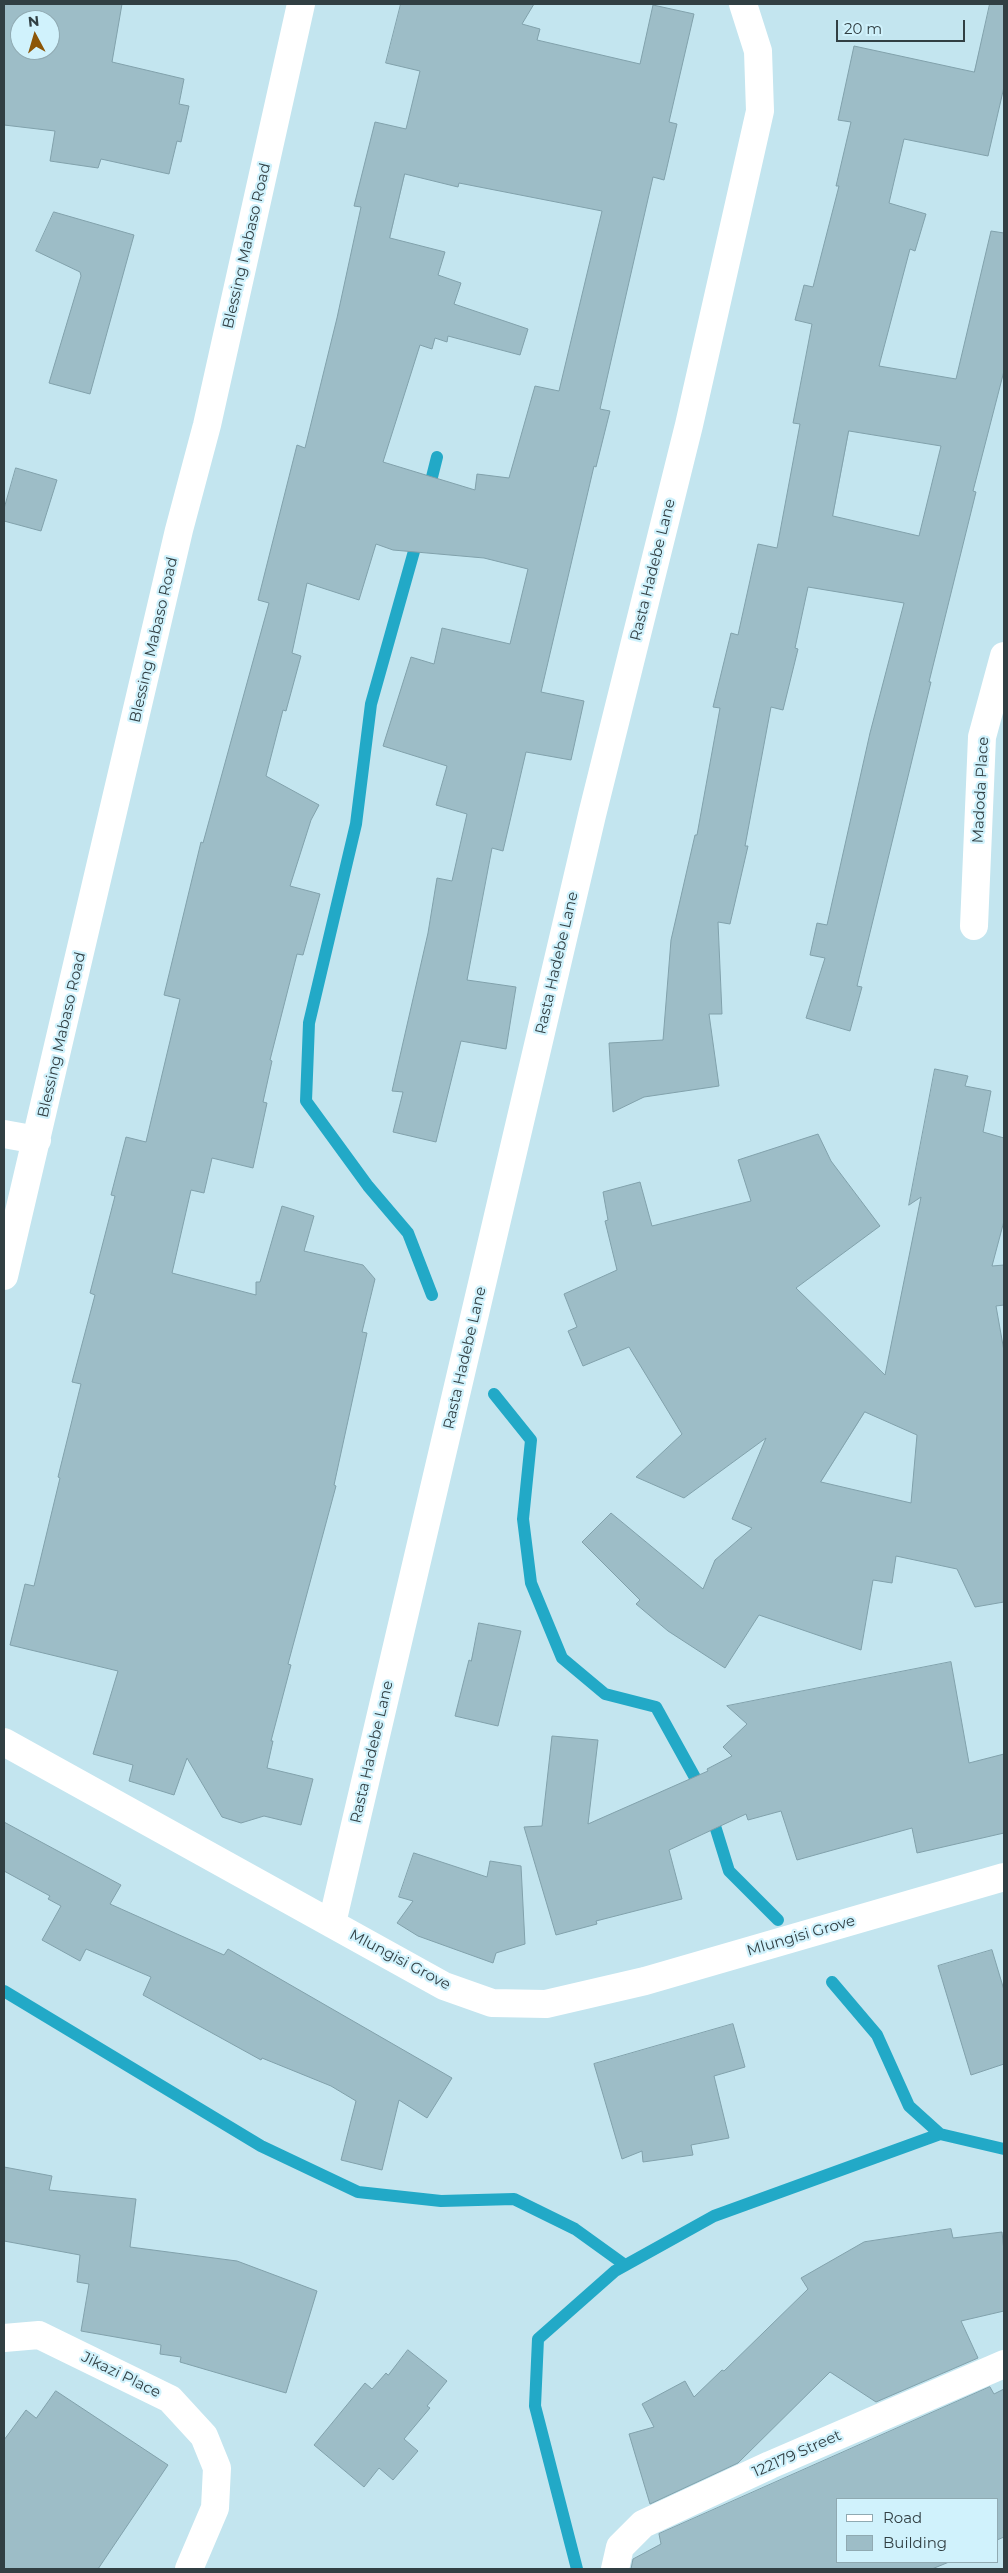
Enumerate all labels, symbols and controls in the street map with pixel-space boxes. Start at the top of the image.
north arrow [10,10,60,60]
scale bar [838,10,967,42]
text: N [27,12,40,31]
text: 20 m [844,19,882,38]
street label: Blessing Mabaso Road [219,161,275,331]
street label: Rasta Hadebe Lane [627,497,679,643]
street label: Blessing Mabaso Road [126,555,182,725]
street label: Madoda Place [969,736,993,844]
street label: Rasta Hadebe Lane [532,890,582,1036]
street label: Blessing Mabaso Road [34,950,90,1120]
street label: Rasta Hadebe Lane [440,1285,490,1431]
street label: Rasta Hadebe Lane [347,1679,397,1825]
street label: Mlungisi Grove [745,1912,857,1960]
street label: Mlungisi Grove [346,1926,454,1994]
street label: Jikazi Place [78,2348,164,2402]
street label: 122179 Street [750,2426,844,2482]
legend [836,2498,998,2563]
text: Road [883,2508,922,2527]
text: Building [883,2533,947,2552]

